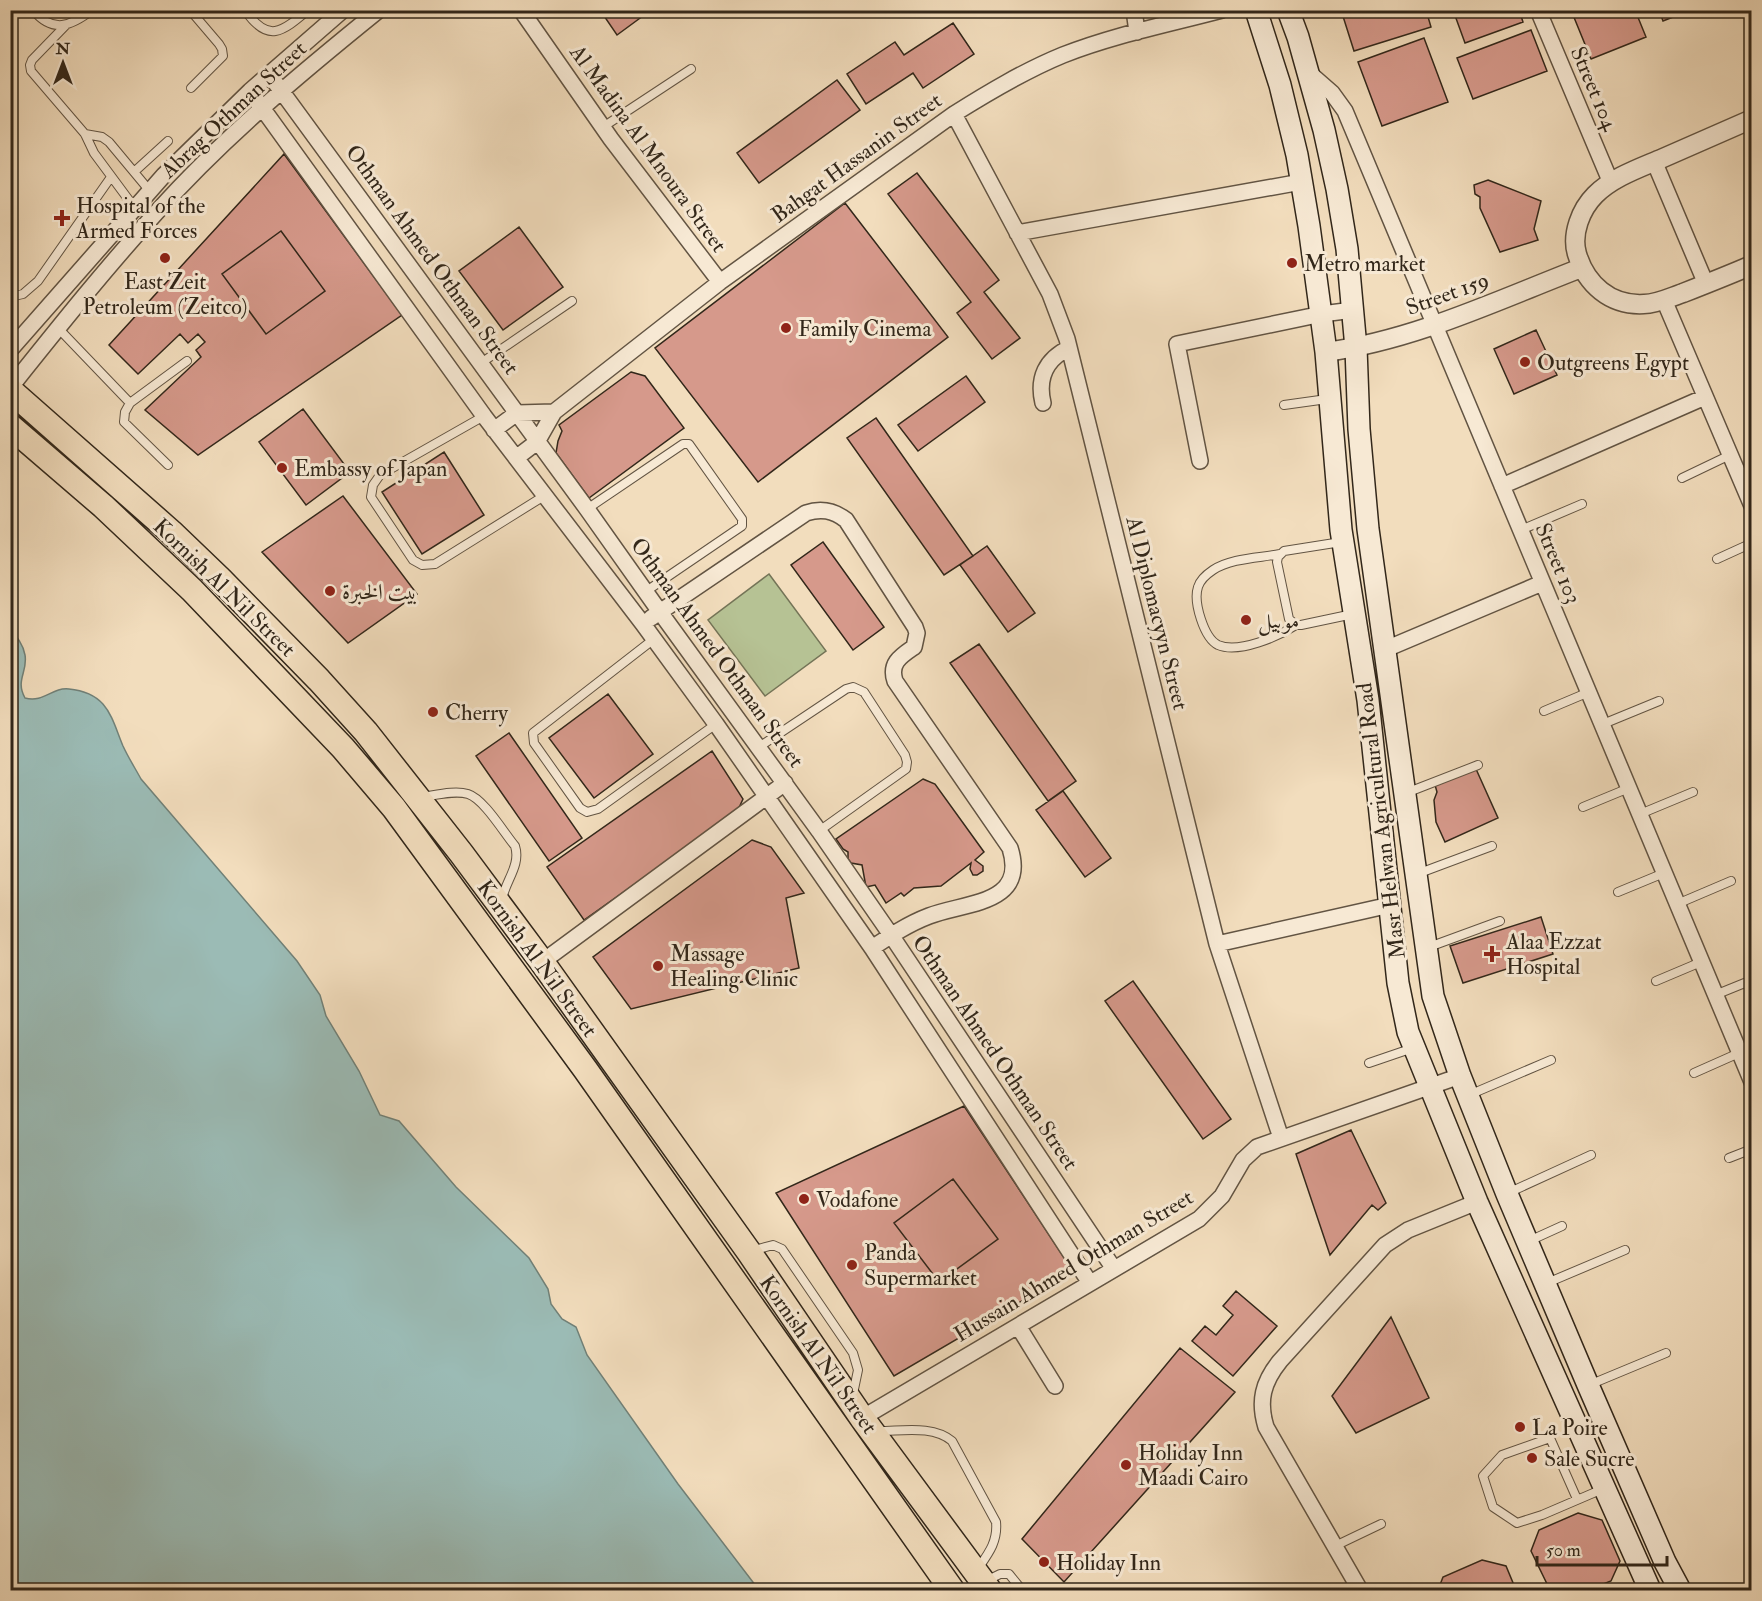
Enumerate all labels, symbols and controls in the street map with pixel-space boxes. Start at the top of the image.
north arrow [33,33,93,93]
street label: Abrag Othman Street [154,35,312,185]
street label: Al Madina Al Mnoura Street [563,38,733,258]
text: N [55,39,71,59]
street label: Street 104 [1564,42,1625,136]
street label: Bahgat Hassanin Street [766,87,947,229]
street label: Othman Ahmed Othman Street [339,139,525,380]
place label: Hospital of the Armed Forces [75,192,205,245]
marker: Hospital of the Armed Forces [53,209,71,227]
place label: Metro market [1304,250,1425,278]
marker: East Zeit Petroleum (Zeitco) [158,251,172,265]
marker: Metro market [1285,256,1299,270]
street label: Street 159 [1402,266,1493,322]
place label: East Zeit Petroleum (Zeitco) [82,268,248,321]
place label: Family Cinema [798,315,932,343]
marker: Family Cinema [779,321,793,335]
place label: Outgreens Egypt [1537,349,1689,378]
marker: Outgreens Egypt [1518,355,1532,369]
place label: Embassy of Japan [294,455,447,484]
marker: Embassy of Japan [275,461,289,475]
street label: Kornish Al Nil Street [147,513,301,663]
street label: Al Diplomacyyn Street [1118,513,1195,713]
street label: Street 103 [1529,519,1588,608]
street label: Othman Ahmed Othman Street [624,532,810,773]
place label: بيت الخبرة [342,578,417,606]
marker: بيت الخبرة [323,584,337,598]
place label: موبيل [1258,607,1299,636]
marker: موبيل [1239,613,1253,627]
street label: Masr Helwan Agricultural Road [1350,681,1412,961]
place label: Cherry [445,699,508,727]
marker: Cherry [426,705,440,719]
street label: Kornish Al Nil Street [471,874,604,1043]
place label: Alaa Ezzat Hospital [1505,928,1602,982]
street label: Othman Ahmed Othman Street [906,930,1084,1175]
place label: Massage Healing Clinic [670,940,798,993]
marker: Alaa Ezzat Hospital [1483,945,1501,963]
marker: Massage Healing Clinic [651,959,665,973]
street label: Hussain Ahmed Othman Street [949,1183,1198,1348]
place label: Vodafone [816,1186,898,1214]
marker: Vodafone [797,1192,811,1206]
place label: Panda Supermarket [864,1239,977,1293]
marker: Panda Supermarket [845,1258,859,1272]
street label: Kornish Al Nil Street [753,1270,883,1439]
place label: La Poire [1532,1414,1608,1442]
marker: La Poire [1513,1420,1527,1434]
place label: Holiday Inn Maadi Cairo [1138,1439,1248,1492]
place label: Sale Sucre [1544,1445,1634,1473]
marker: Sale Sucre [1525,1451,1539,1465]
marker: Holiday Inn Maadi Cairo [1119,1458,1133,1472]
scale bar [1537,1529,1668,1567]
text: 50 m [1546,1539,1581,1562]
place label: Holiday Inn [1056,1549,1161,1577]
marker: Holiday Inn [1037,1555,1051,1569]

